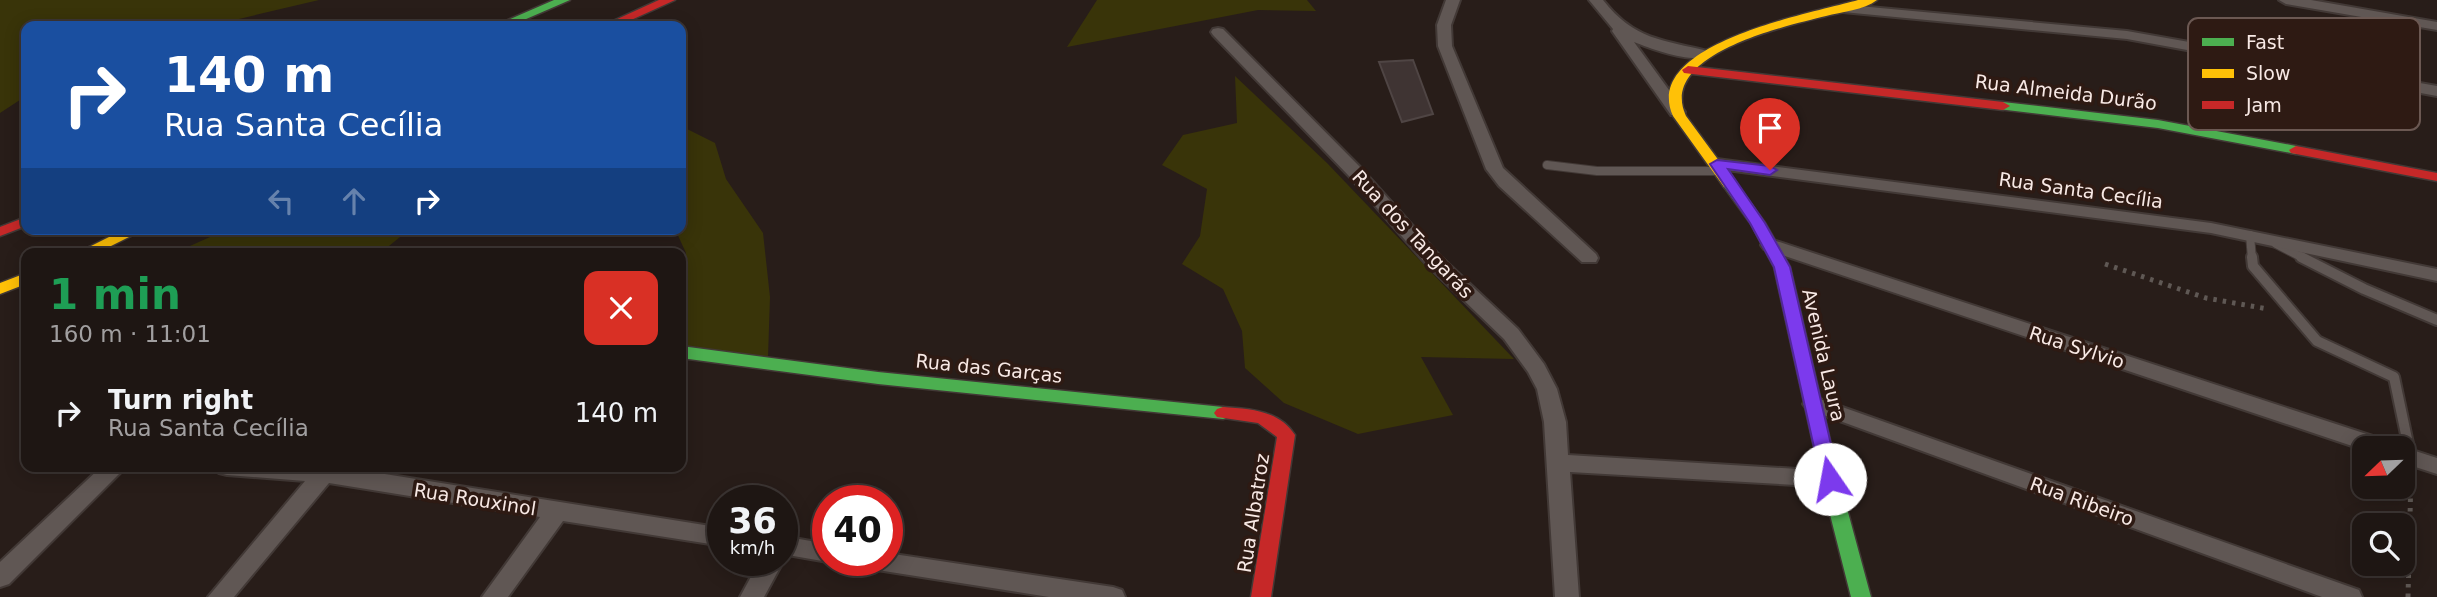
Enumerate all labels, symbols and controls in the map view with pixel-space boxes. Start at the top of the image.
legend [2188,18,2420,130]
text: Fast [2246,31,2284,53]
text: 140 m [164,47,334,104]
icon: right [49,49,140,140]
text: Slow [2246,62,2291,84]
street label: Rua Almeida Durão [1974,70,2158,114]
text: Jam [2245,94,2282,116]
pin [1740,98,1800,170]
text: Rua Santa Cecília [164,106,443,144]
icon: arrive [1751,109,1789,147]
street label: Rua dos Tangarás [1348,165,1478,303]
street label: Rua Santa Cecília [1997,168,2165,212]
icon: left [262,182,300,220]
icon: ahead [335,182,373,220]
icon: right [408,182,446,220]
text: 1 min [49,270,181,319]
button: close [584,271,658,345]
street label: Avenida Laura [1798,286,1850,424]
text: 160 m · 11:01 [49,321,211,347]
street label: Rua Sylvio [2027,321,2127,373]
street label: Rua das Garças [915,349,1063,387]
text: Turn right [108,385,253,415]
icon: right [49,394,87,432]
text: 140 m [575,398,658,428]
text: Rua Santa Cecília [108,415,309,441]
north arrow [2352,436,2415,499]
map controls [2352,436,2415,576]
position arrow [1793,442,1867,516]
street label: Rua Albatroz [1233,452,1273,574]
street label: Rua Ribeiro [2027,472,2137,530]
street label: Rua Rouxinol [412,478,538,520]
speed limit sign: 40 [812,485,903,576]
text: 36 [728,501,777,541]
button: search [2352,513,2415,576]
text: km/h [730,537,775,558]

